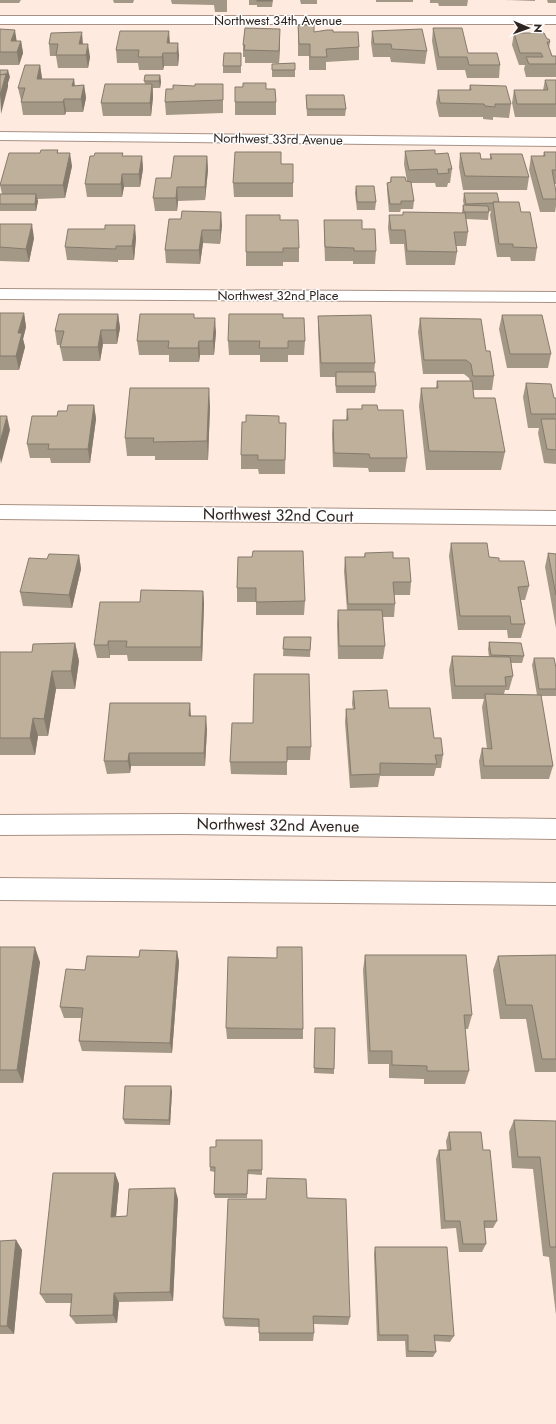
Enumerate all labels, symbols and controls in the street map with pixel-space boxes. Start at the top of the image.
north arrow [508,8,548,48]
street label: Northwest 34th Avenue [214,11,342,30]
text: N [530,24,546,33]
street label: Northwest 33rd Avenue [213,128,343,150]
street label: Northwest 32nd Place [217,286,339,305]
street label: Northwest 32nd Court [203,502,354,528]
street label: Northwest 32nd Avenue [196,812,360,838]

